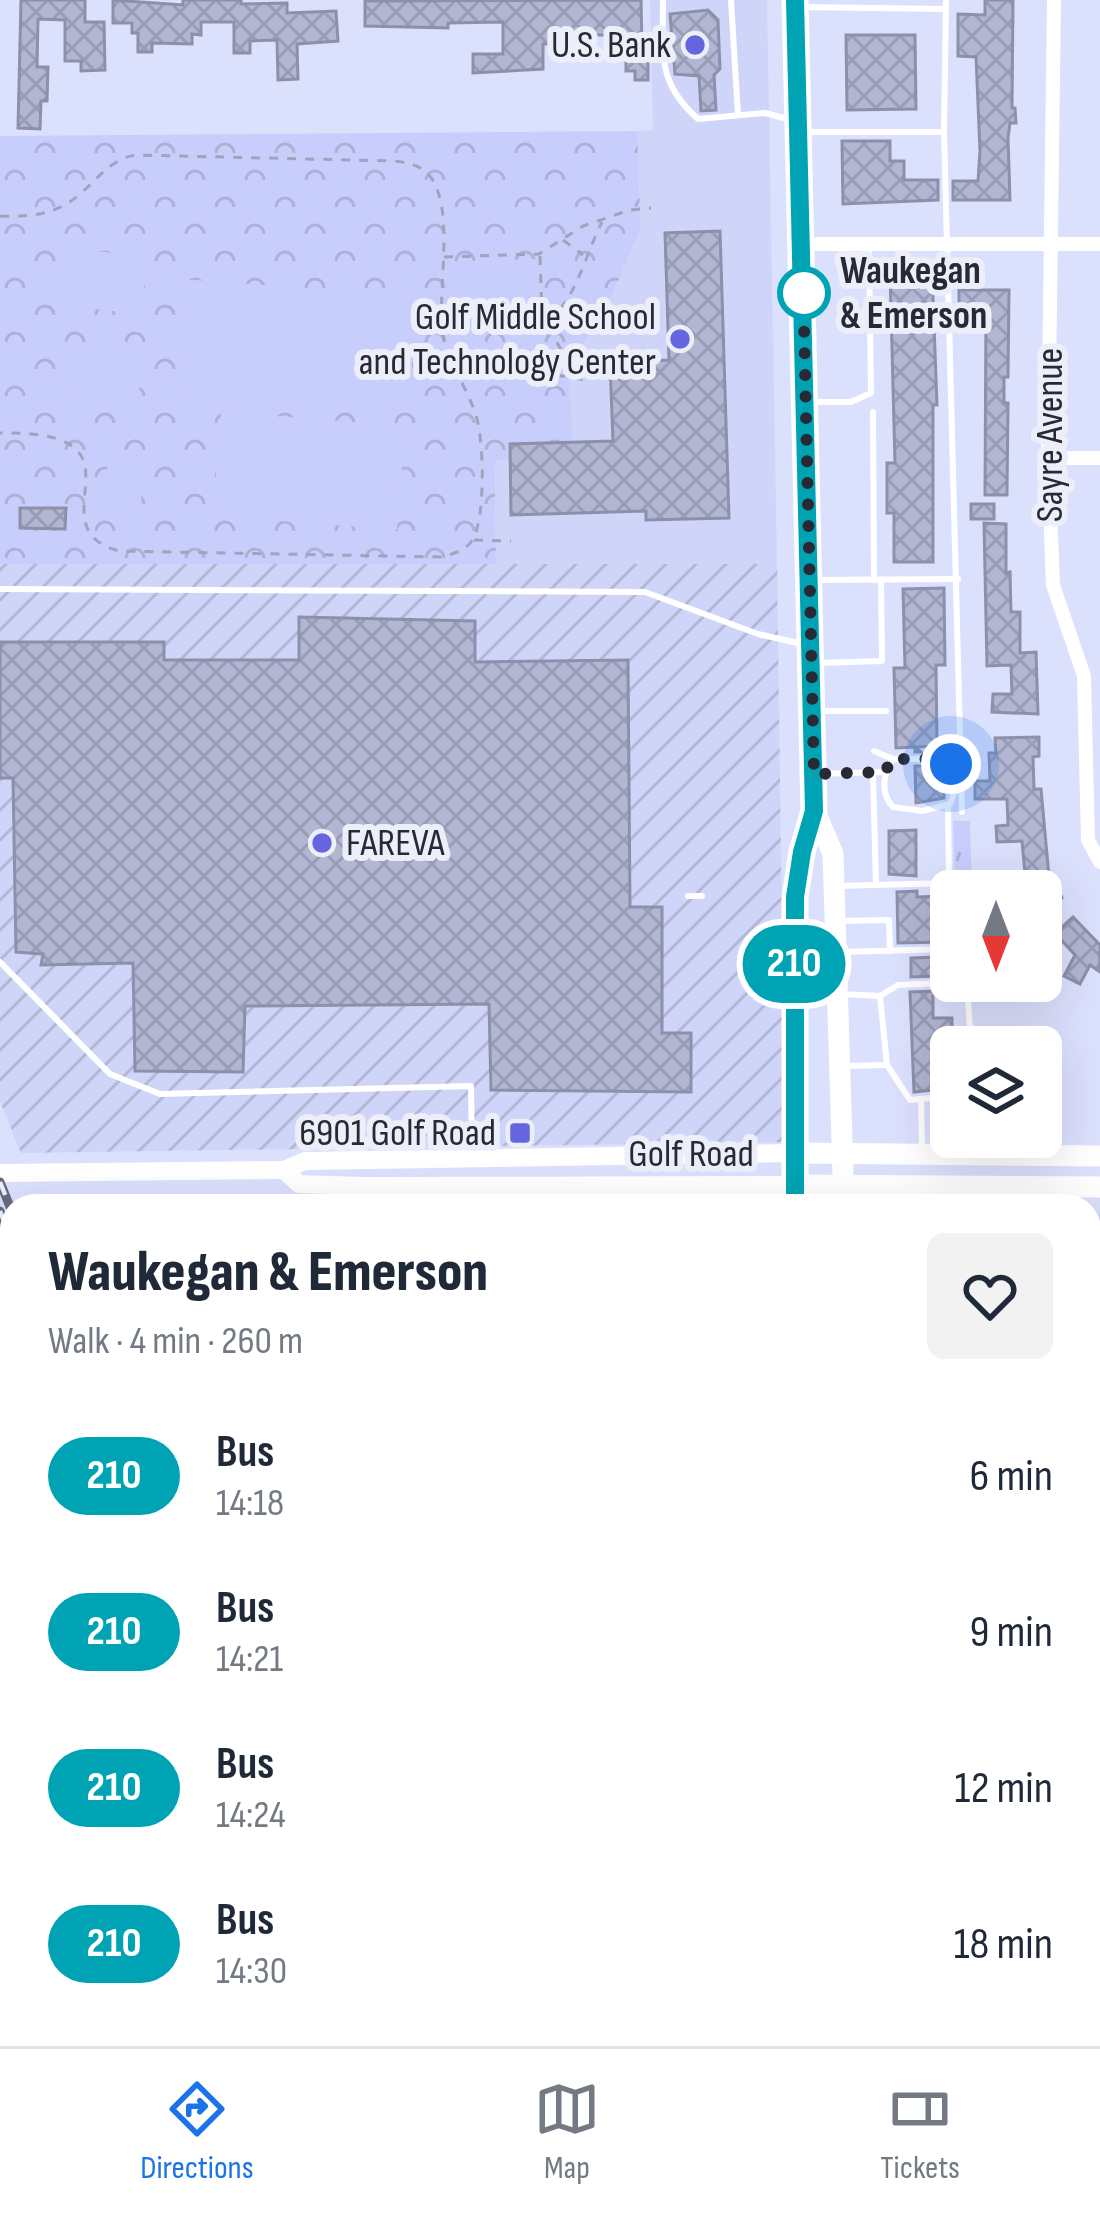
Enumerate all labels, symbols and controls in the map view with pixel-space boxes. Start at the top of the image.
place label: U.S. Bank [551,22,671,69]
marker: U.S. Bank [682,32,708,58]
place label: Waukegan & Emerson [840,248,987,340]
marker: Waukegan & Emerson [779,268,829,318]
place label: Golf Middle School and Technology Center [359,294,656,386]
marker: Golf Middle School and Technology Center [667,326,693,352]
street label: Sayre Avenue [1027,348,1074,522]
your location [921,734,981,794]
place label: FAREVA [346,820,445,867]
marker: FAREVA [309,830,335,856]
north arrow [930,870,1062,1002]
map controls [930,870,1062,1158]
line badge: 210 [725,925,863,1003]
text: 210 [767,938,821,989]
button: layers [930,1026,1062,1158]
place label: 6901 Golf Road [299,1110,496,1157]
marker: 6901 Golf Road [507,1120,533,1146]
street label: Golf Road [628,1131,754,1178]
button: heart [927,1233,1053,1359]
text: Waukegan & Emerson [48,1239,488,1307]
text: Walk · 4 min · 260 m [48,1318,303,1365]
text: Bus [216,1425,274,1480]
text: 6 min [970,1449,1053,1504]
text: 210 [87,1450,141,1501]
text: 14:18 [216,1480,284,1527]
text: Bus [216,1581,274,1636]
text: 9 min [969,1605,1053,1660]
text: 210 [87,1606,141,1657]
text: 14:21 [216,1636,283,1683]
text: Bus [216,1737,274,1792]
text: 12 min [955,1761,1053,1816]
text: 210 [87,1762,141,1813]
text: 14:24 [216,1792,285,1839]
text: Bus [216,1893,274,1948]
text: 18 min [954,1917,1053,1972]
text: 210 [87,1918,141,1969]
text: 14:30 [216,1948,287,1995]
tab: Directions [140,2076,254,2188]
tab: Map [534,2076,600,2188]
tab: Tickets [880,2076,960,2188]

